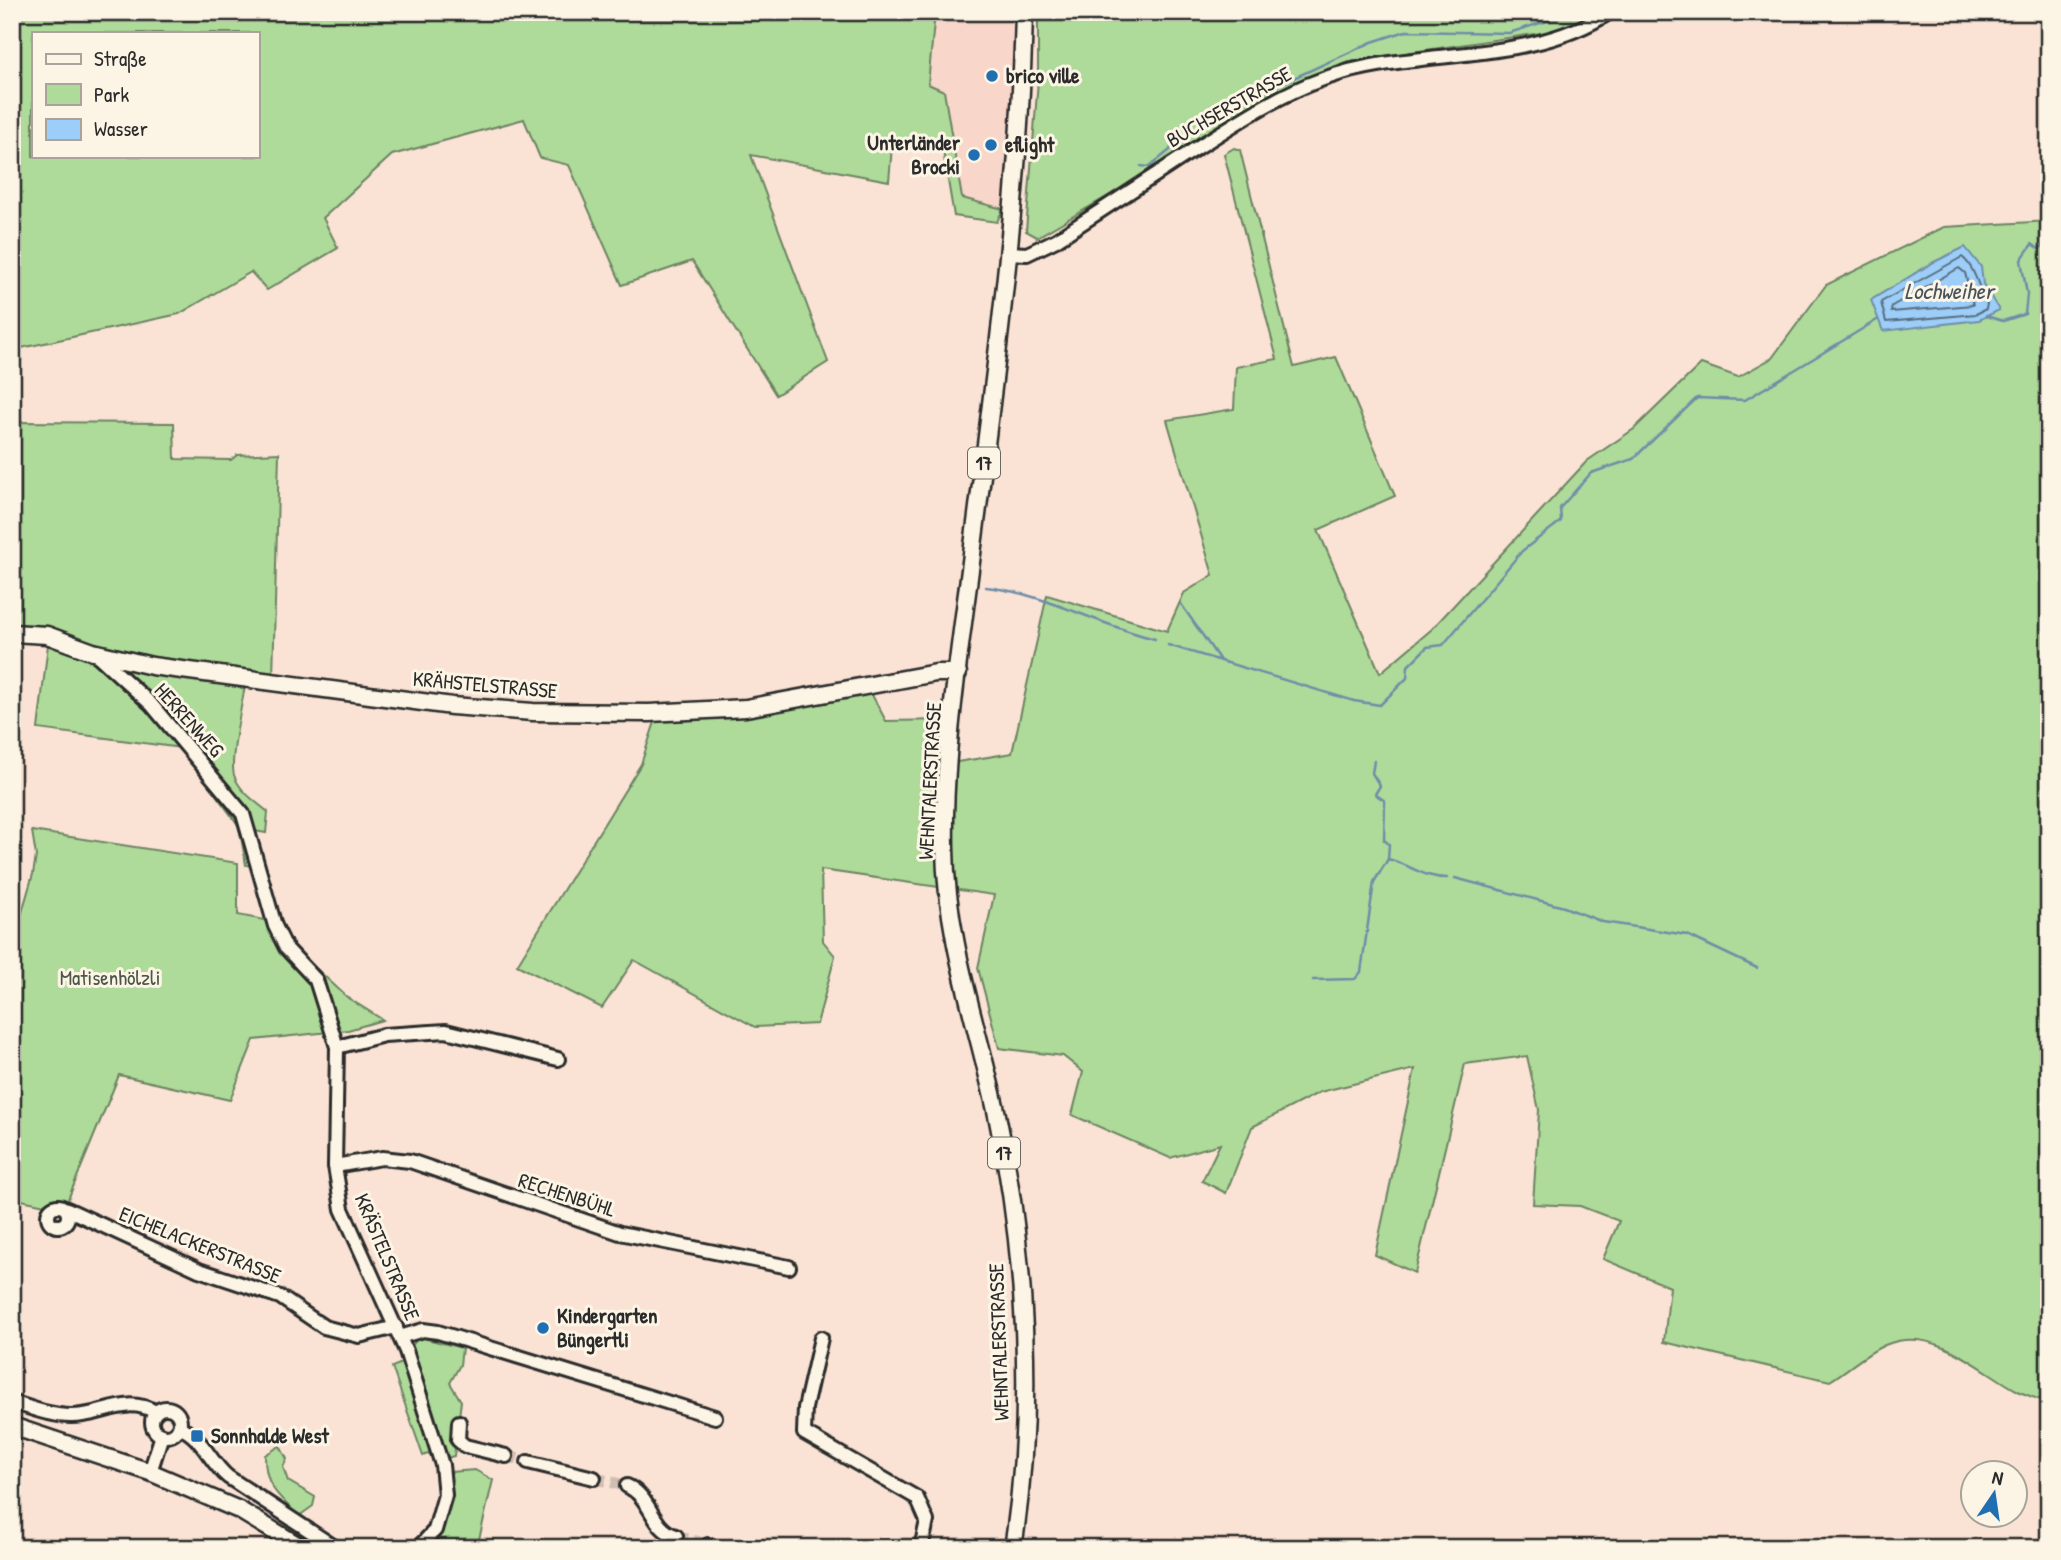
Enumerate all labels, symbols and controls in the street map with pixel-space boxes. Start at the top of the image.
legend [32,32,259,158]
text: Straße [94,44,147,73]
street label: BUCHSERSTRASSE [1161,59,1297,154]
place label: brico ville [1006,61,1080,90]
marker: brico ville [984,68,1000,84]
text: Park [94,80,129,109]
text: Wasser [94,114,148,143]
place label: Unterländer Brocki [867,128,961,181]
place label: eflight [1005,130,1055,160]
marker: eflight [983,137,999,153]
marker: Unterländer Brocki [966,147,982,163]
water label: Lochweiher [1904,275,1997,306]
road number: 17 [968,447,1000,478]
street label: KRÄHSTELSTRASSE [412,664,559,705]
street label: HERRENWEG [148,676,231,763]
street label: WEHNTALERSTRASSE [911,701,948,860]
park label: Matisenhölzli [60,963,160,992]
road number: 17 [988,1138,1020,1168]
street label: RECHENBÜHL [515,1165,620,1224]
street label: KRÄSTELSTRASSE [348,1189,427,1325]
street label: EICHELACKERSTRASSE [115,1199,285,1290]
street label: WEHNTALERSTRASSE [981,1263,1016,1421]
place label: Kindergarten Büngertli [557,1301,658,1355]
marker: Kindergarten Büngertli [535,1320,551,1336]
place label: Sonnhalde West [211,1421,329,1450]
marker: Sonnhalde West [189,1428,205,1444]
north arrow [1960,1458,2030,1528]
text: N [1990,1464,2006,1491]

